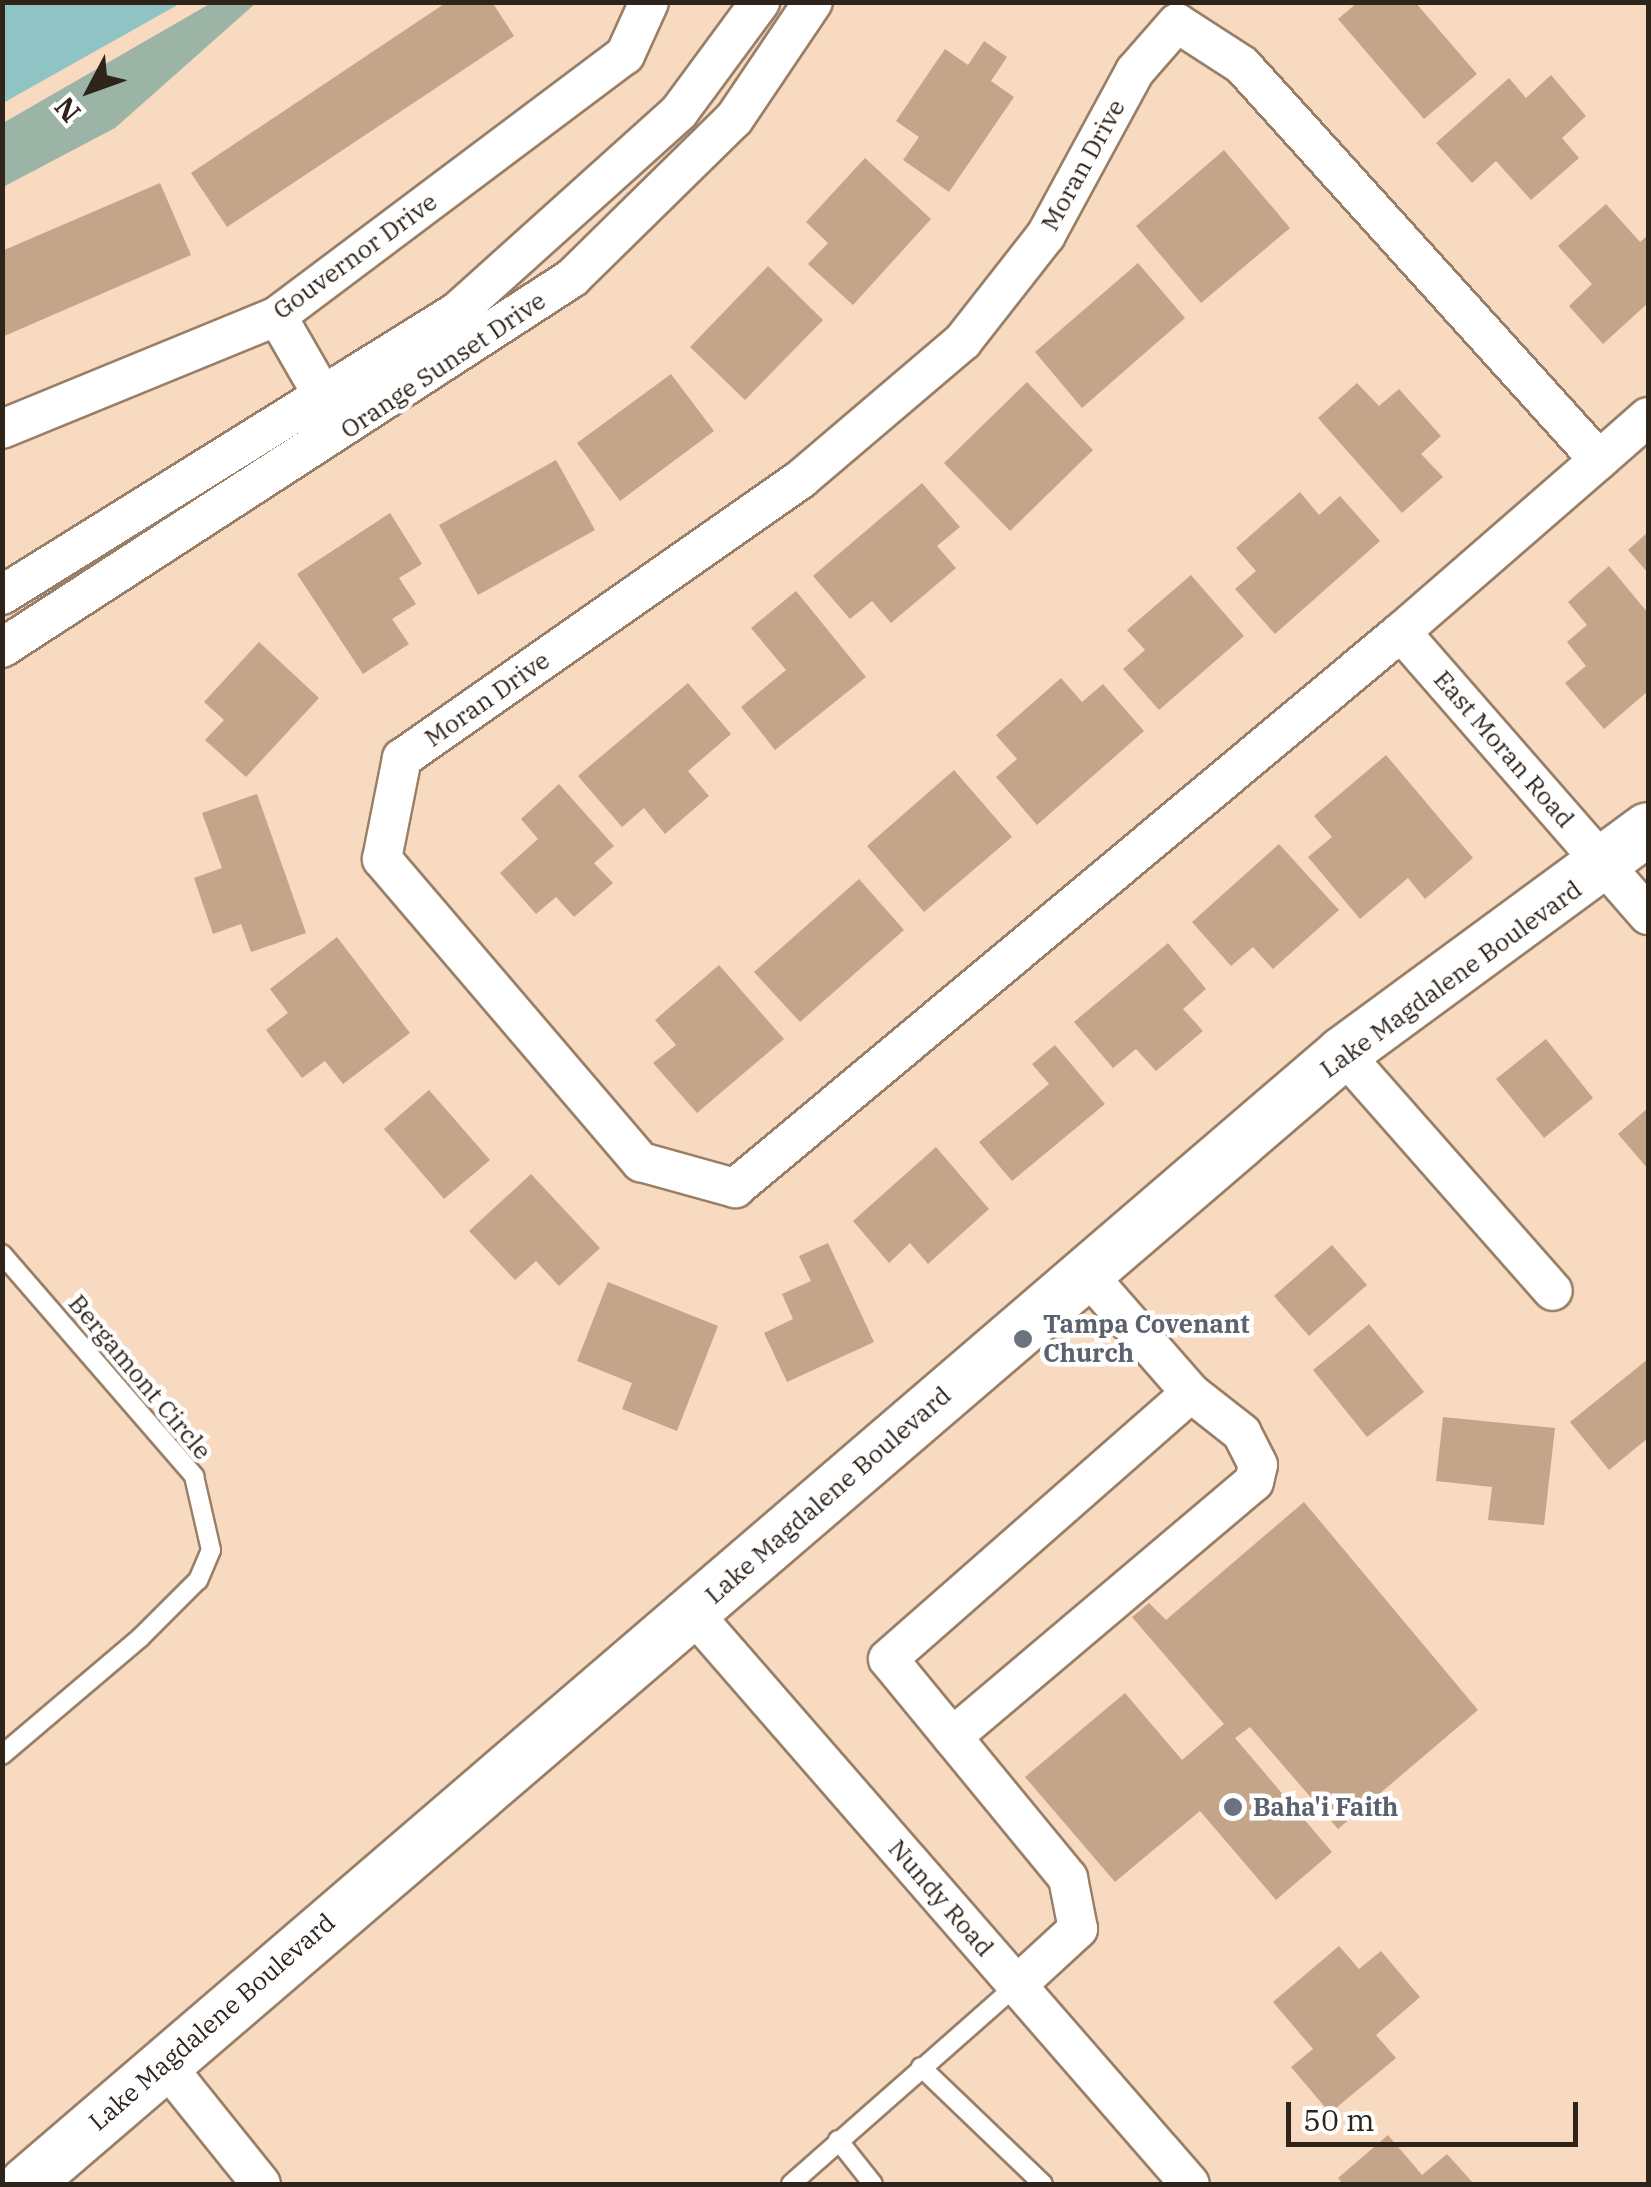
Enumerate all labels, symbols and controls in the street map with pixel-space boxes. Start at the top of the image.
north arrow [40,40,140,140]
text: N [46,90,88,131]
street label: Moran Drive [1035,94,1131,236]
street label: Gouvernor Drive [267,186,443,326]
street label: Orange Sunset Drive [335,285,551,445]
street label: Moran Drive [419,645,555,753]
street label: East Moran Road [1428,664,1580,834]
street label: Lake Magdalene Boulevard [1314,874,1588,1084]
street label: Bergamont Circle [62,1288,218,1466]
place label: Tampa Covenant Church [1043,1310,1250,1369]
marker: Tampa Covenant Church [1012,1328,1034,1350]
street label: Lake Magdalene Boulevard [699,1380,957,1610]
place label: Baha'i Faith [1253,1792,1398,1822]
marker: Baha'i Faith [1222,1796,1244,1818]
street label: Nundy Road [882,1833,1000,1963]
street label: Lake Magdalene Boulevard [83,1907,341,2137]
scale bar [1291,2082,1584,2144]
text: 50 m [1303,2100,1375,2139]

